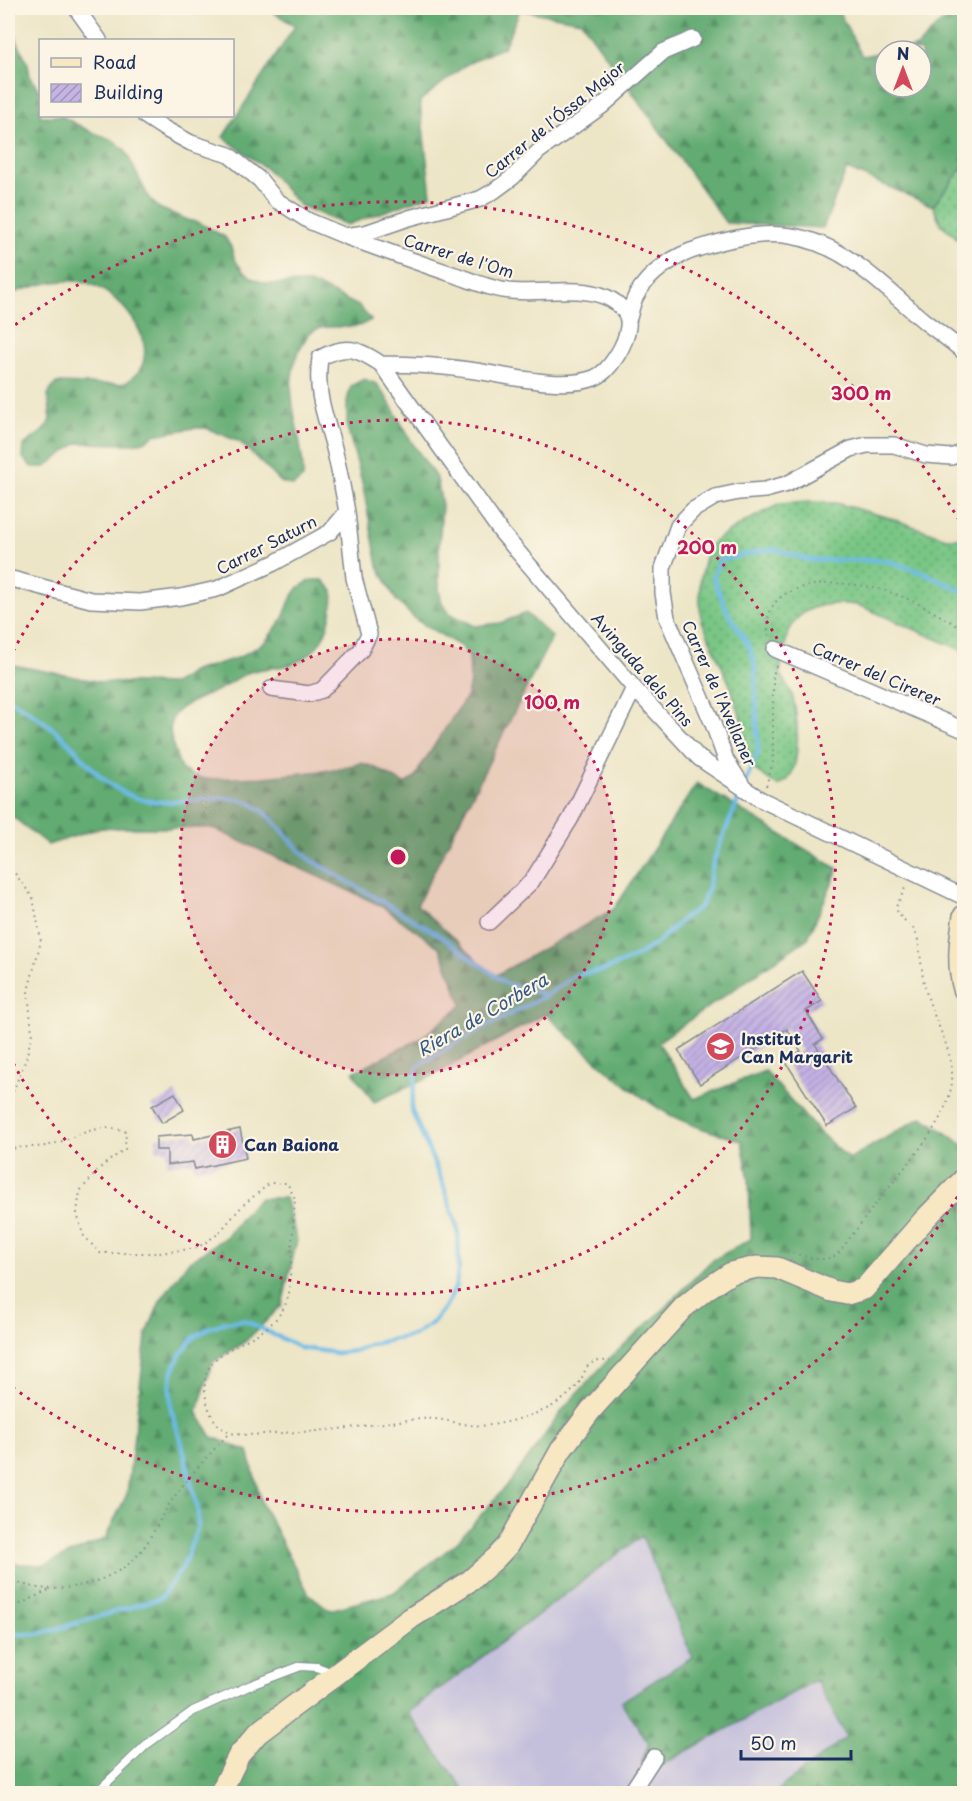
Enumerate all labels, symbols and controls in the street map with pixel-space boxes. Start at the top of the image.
legend [39,39,234,117]
north arrow [873,39,933,99]
text: N [897,41,909,65]
text: Road [93,48,137,75]
street label: Carrer de l'Óssa Major [479,55,629,183]
text: Building [93,78,163,105]
street label: Carrer de l'Om [401,227,517,283]
text: 300 m [831,379,891,406]
street label: Carrer Saturn [212,508,320,580]
text: 200 m [677,533,737,560]
street label: Avinguda dels Pins [587,607,699,731]
street label: Carrer de l'Avellaner [677,616,763,771]
street label: Carrer del Cirerer [809,635,946,711]
text: 100 m [524,688,580,715]
centre of rings [388,847,408,867]
water label: Riera de Corbera [412,965,553,1062]
place label: Institut Can Margarit [741,1026,853,1068]
school or university icon: Institut Can Margarit [704,1031,736,1063]
building icon: Can Baiona [207,1128,239,1160]
place label: Can Baiona [244,1132,339,1156]
scale bar [741,1723,850,1761]
text: 50 m [750,1729,797,1756]

